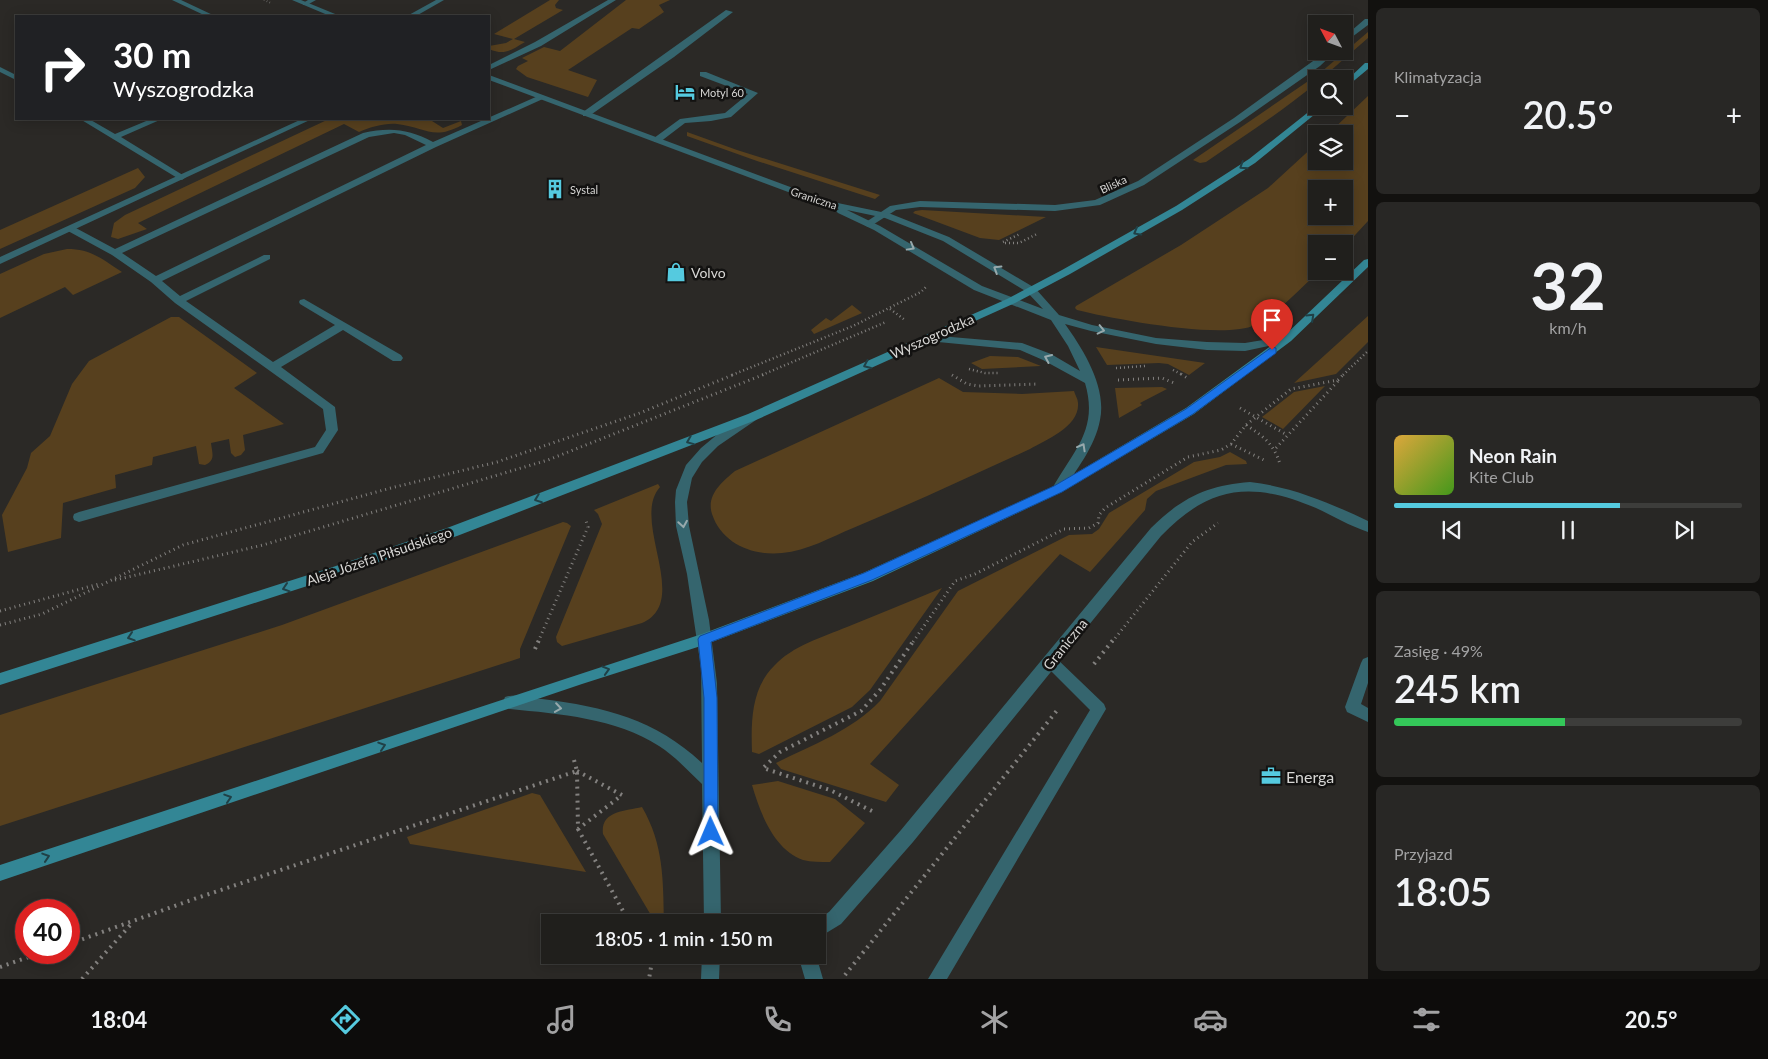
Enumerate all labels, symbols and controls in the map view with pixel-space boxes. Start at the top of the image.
north arrow [1308,15,1352,60]
map controls [1308,15,1353,280]
text: 30 m [113,33,191,75]
icon: right [30,35,95,100]
text: Klimatyzacja [1394,67,1482,86]
button: search [1308,70,1353,115]
text: Wyszogrodzka [113,75,254,102]
hotel icon: Motyl 60 [674,81,696,103]
place label: Motyl 60 [700,86,745,99]
text: 20.5° [1523,91,1613,137]
text: − [1394,98,1410,132]
text: + [1726,98,1742,132]
button: layers [1308,125,1353,170]
one-way arrow [1240,160,1249,170]
street label: Bliska [1098,172,1128,196]
building icon: Systal [544,178,566,200]
button: + [1308,180,1353,225]
place label: Systal [570,183,598,196]
street label: Graniczna [789,184,839,212]
one-way arrow [1133,226,1142,236]
button: − [1308,235,1353,280]
one-way arrow [906,241,915,251]
text: 32 [1530,246,1606,324]
shop icon: Volvo [665,261,687,283]
place label: Volvo [691,264,726,281]
one-way arrow [994,265,1003,275]
pin [1251,299,1293,350]
icon: arrive [1258,306,1286,334]
street label: Wyszogrodzka [888,310,977,362]
one-way arrow [1305,314,1314,323]
text: km/h [1549,318,1587,337]
one-way arrow [1097,324,1106,335]
one-way arrow [1044,353,1053,364]
one-way arrow [863,358,872,369]
one-way arrow [686,435,695,446]
one-way arrow [1076,443,1086,452]
text: Neon Rain [1469,444,1557,467]
text: Kite Club [1469,467,1534,486]
one-way arrow [535,494,543,504]
icon: previous [1438,516,1466,544]
icon: pause [1554,516,1582,544]
icon: next [1670,516,1698,544]
one-way arrow [677,520,687,529]
street label: Aleja Józefa Piłsudskiego [304,523,454,589]
one-way arrow [282,582,290,592]
street label: Graniczna [1039,615,1091,673]
one-way arrow [127,632,136,642]
text: Zasięg · 49% [1394,641,1483,660]
text: 245 km [1394,665,1521,711]
one-way arrow [601,666,609,676]
one-way arrow [554,702,562,713]
one-way arrow [377,742,385,752]
office icon: Energa [1260,765,1282,787]
place label: Energa [1286,767,1334,786]
one-way arrow [223,794,231,804]
position arrow [684,805,736,857]
text: Przyjazd [1394,844,1453,863]
one-way arrow [42,853,50,863]
text: 18:05 [1394,868,1492,914]
speed limit sign: 40 [15,899,80,964]
text: 18:05 · 1 min · 150 m [594,927,773,950]
icon: directions [328,1002,363,1037]
icon: music [544,1002,579,1037]
icon: phone [760,1002,795,1037]
icon: climate [977,1002,1012,1037]
icon: car [1193,1002,1228,1037]
icon: filters [1409,1002,1444,1037]
text: 18:04 [91,1006,147,1033]
text: 20.5° [1625,1006,1677,1033]

